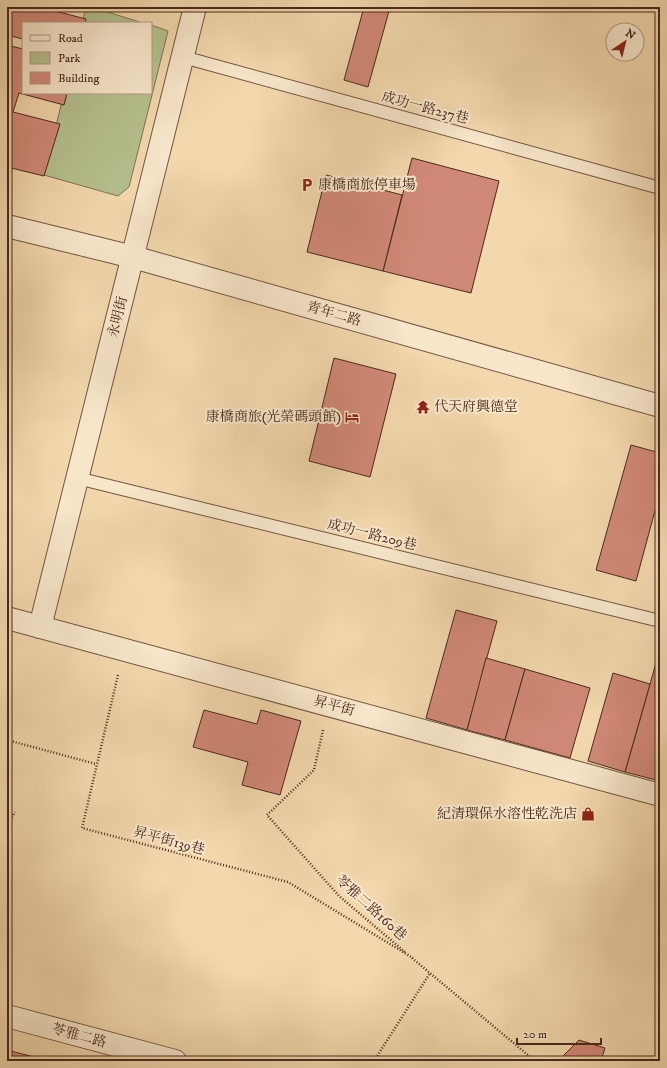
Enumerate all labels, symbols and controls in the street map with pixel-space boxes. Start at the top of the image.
legend [22,22,152,94]
north arrow [605,22,645,62]
text: N [622,26,638,43]
text: Road [58,31,83,46]
text: Park [58,51,80,66]
text: Building [58,71,99,86]
street label: 成功一路237巷 [379,88,471,128]
place label: 康橋商旅停車場 [318,176,416,194]
parking icon: 康橋商旅停車場 [299,177,315,193]
street label: 永明街 [104,294,132,340]
street label: 青年二路 [305,298,363,330]
place label: 代天府興德堂 [434,398,518,416]
temple icon: 代天府興德堂 [415,399,431,415]
place label: 康橋商旅(光榮碼頭館) [206,408,341,426]
hotel icon: 康橋商旅(光榮碼頭館) [344,409,360,425]
street label: 成功一路209巷 [325,515,419,555]
street label: 昇平街 [311,692,357,720]
place label: 紀清環保水溶性乾洗店 [437,805,577,823]
shop icon: 紀清環保水溶性乾洗店 [580,806,596,822]
street label: 昇平街139巷 [131,823,207,859]
street label: 苓雅二路160巷 [332,871,410,945]
street label: 苓雅二路 [50,1020,108,1052]
scale bar [517,1020,601,1046]
text: 20 m [523,1027,547,1042]

